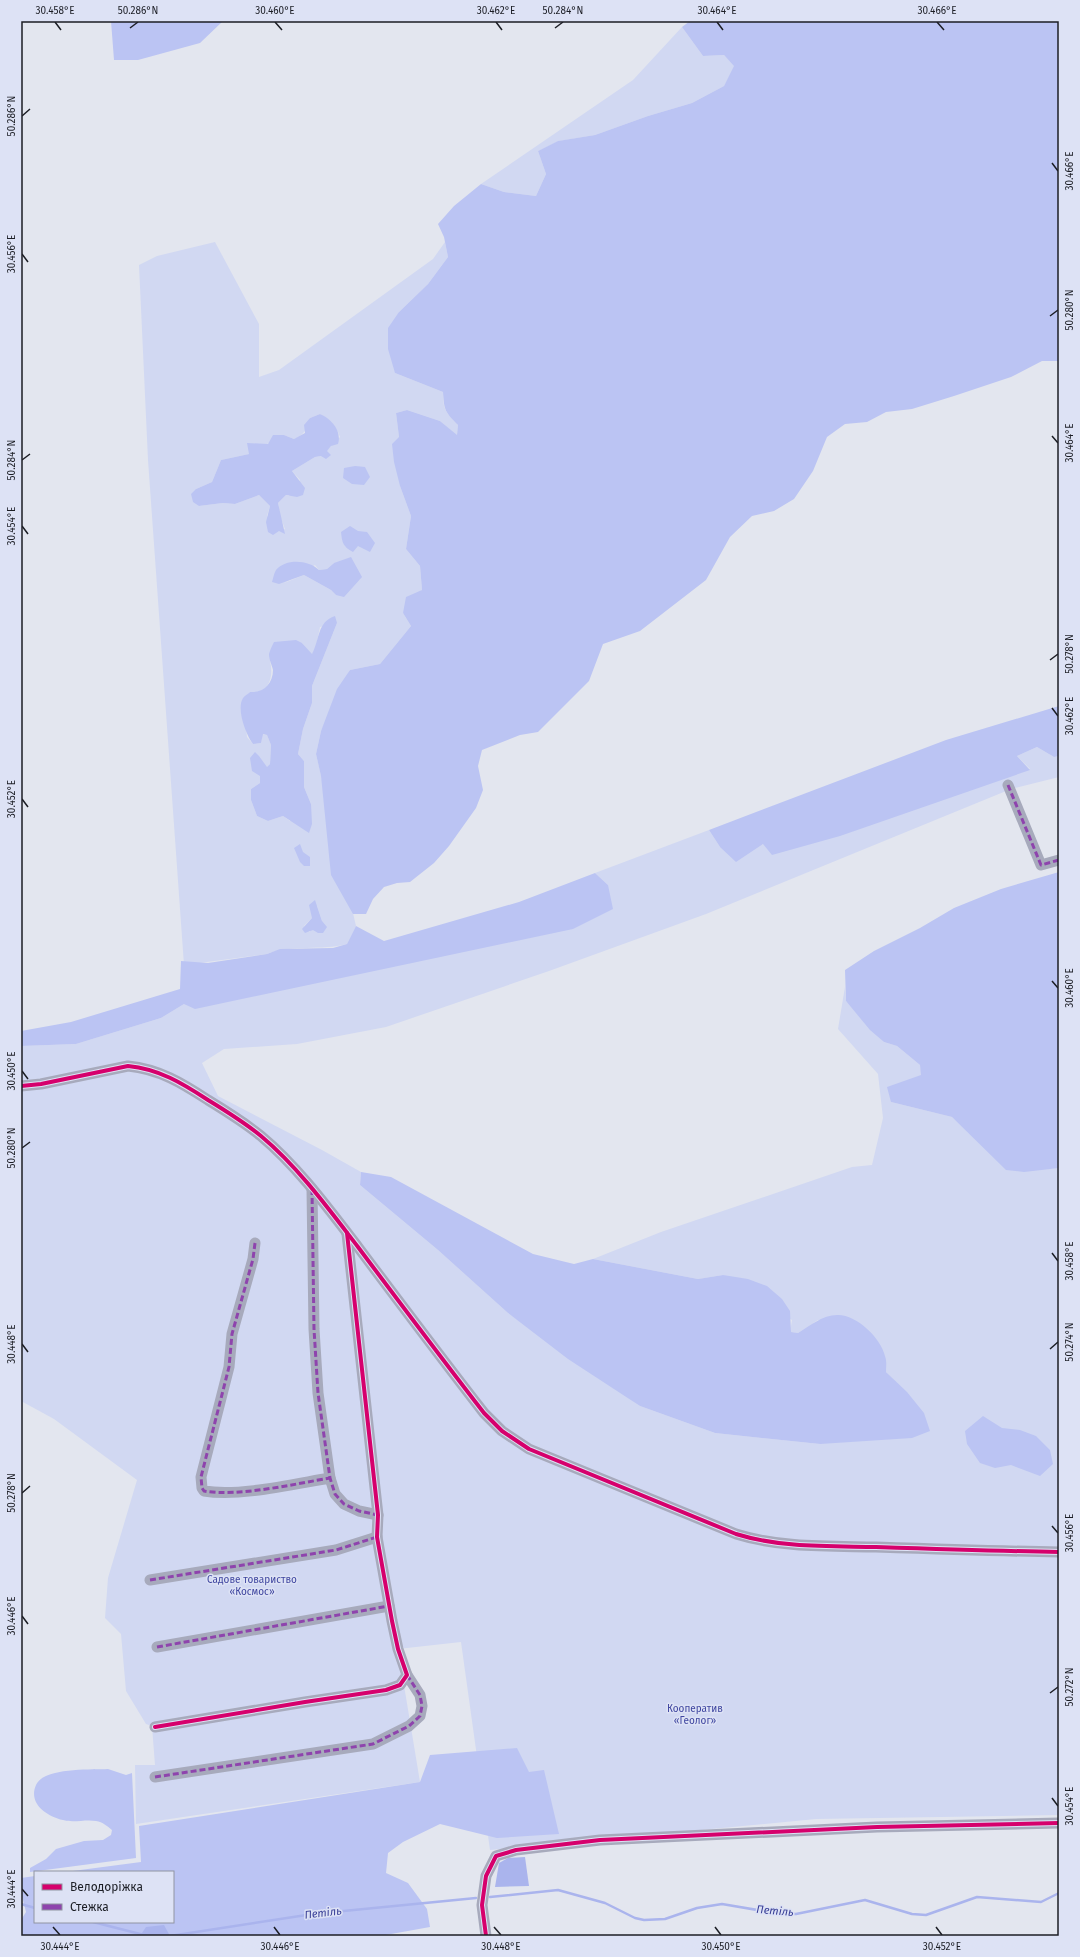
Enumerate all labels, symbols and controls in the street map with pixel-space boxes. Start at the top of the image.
text: 30.458°E [36,5,74,17]
text: 50.286°N [118,5,158,17]
text: 30.460°E [255,5,295,17]
text: 30.462°E [477,5,515,17]
text: 50.284°N [543,5,583,17]
text: 30.464°E [697,5,737,17]
text: 30.466°E [917,5,957,17]
text: 50.286°N [6,96,18,136]
text: 30.466°E [1064,151,1076,191]
text: 30.456°E [6,235,18,273]
text: 50.280°N [1064,289,1076,331]
text: 30.464°E [1064,423,1076,463]
text: 50.284°N [6,440,18,480]
text: 30.454°E [6,507,18,545]
text: 50.278°N [1064,634,1076,674]
text: 30.462°E [1064,697,1076,735]
text: 30.452°E [6,780,18,818]
text: 30.460°E [1064,968,1076,1008]
text: 30.450°E [6,1051,18,1091]
text: 50.280°N [6,1127,18,1169]
text: 30.458°E [1064,1242,1076,1280]
text: 50.274°N [1064,1322,1076,1362]
text: 30.448°E [6,1324,18,1364]
text: 50.278°N [6,1473,18,1513]
text: 30.456°E [1064,1514,1076,1552]
park label: Садове товариство «Космос» [207,1574,297,1598]
text: 30.446°E [6,1596,18,1636]
text: 50.272°N [1064,1667,1076,1707]
park label: Кооператив «Геолог» [667,1703,723,1727]
text: 30.454°E [1064,1787,1076,1825]
text: 30.444°E [6,1869,18,1909]
legend [34,1871,174,1923]
text: Велодоріжка [70,1880,143,1894]
text: Стежка [70,1900,109,1914]
water label: Петіль [756,1903,795,1919]
water label: Петіль [304,1904,343,1922]
text: 30.444°E [40,1941,80,1953]
text: 30.446°E [260,1941,300,1953]
text: 30.448°E [481,1941,521,1953]
text: 30.450°E [701,1941,741,1953]
text: 30.452°E [923,1941,961,1953]

